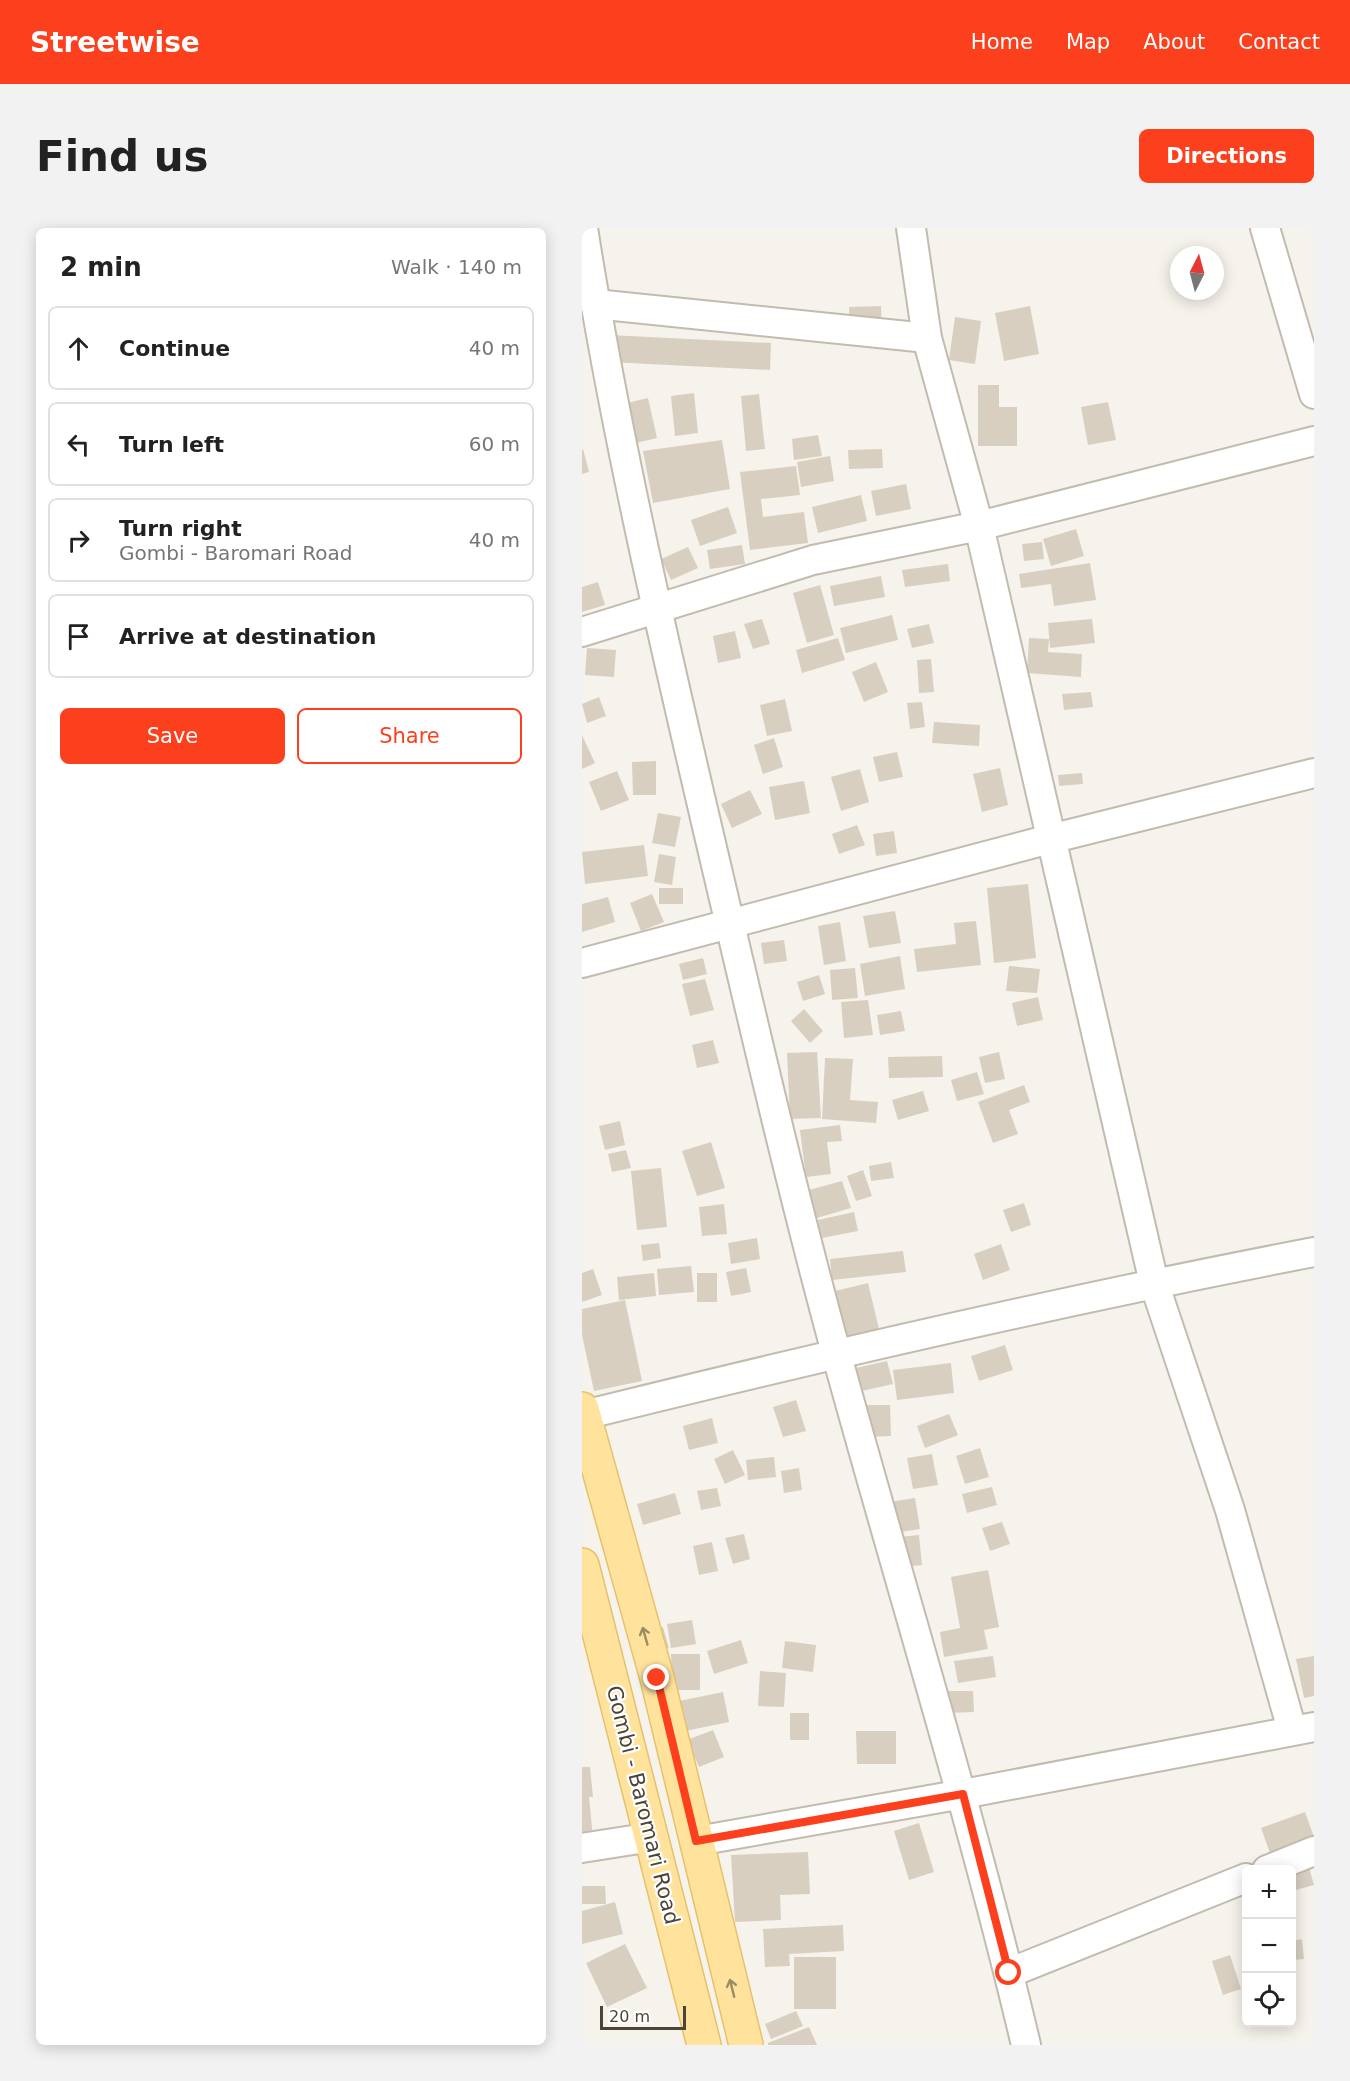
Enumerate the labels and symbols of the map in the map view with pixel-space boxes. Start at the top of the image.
north arrow [1170,246,1224,300]
one-way arrow [639,1627,650,1646]
route end [643,1664,669,1690]
street label: Gombi - Baromari Road [602,1683,684,1927]
route start [995,1959,1021,1985]
one-way arrow [726,1979,738,1998]
scale bar [600,2003,686,2030]

